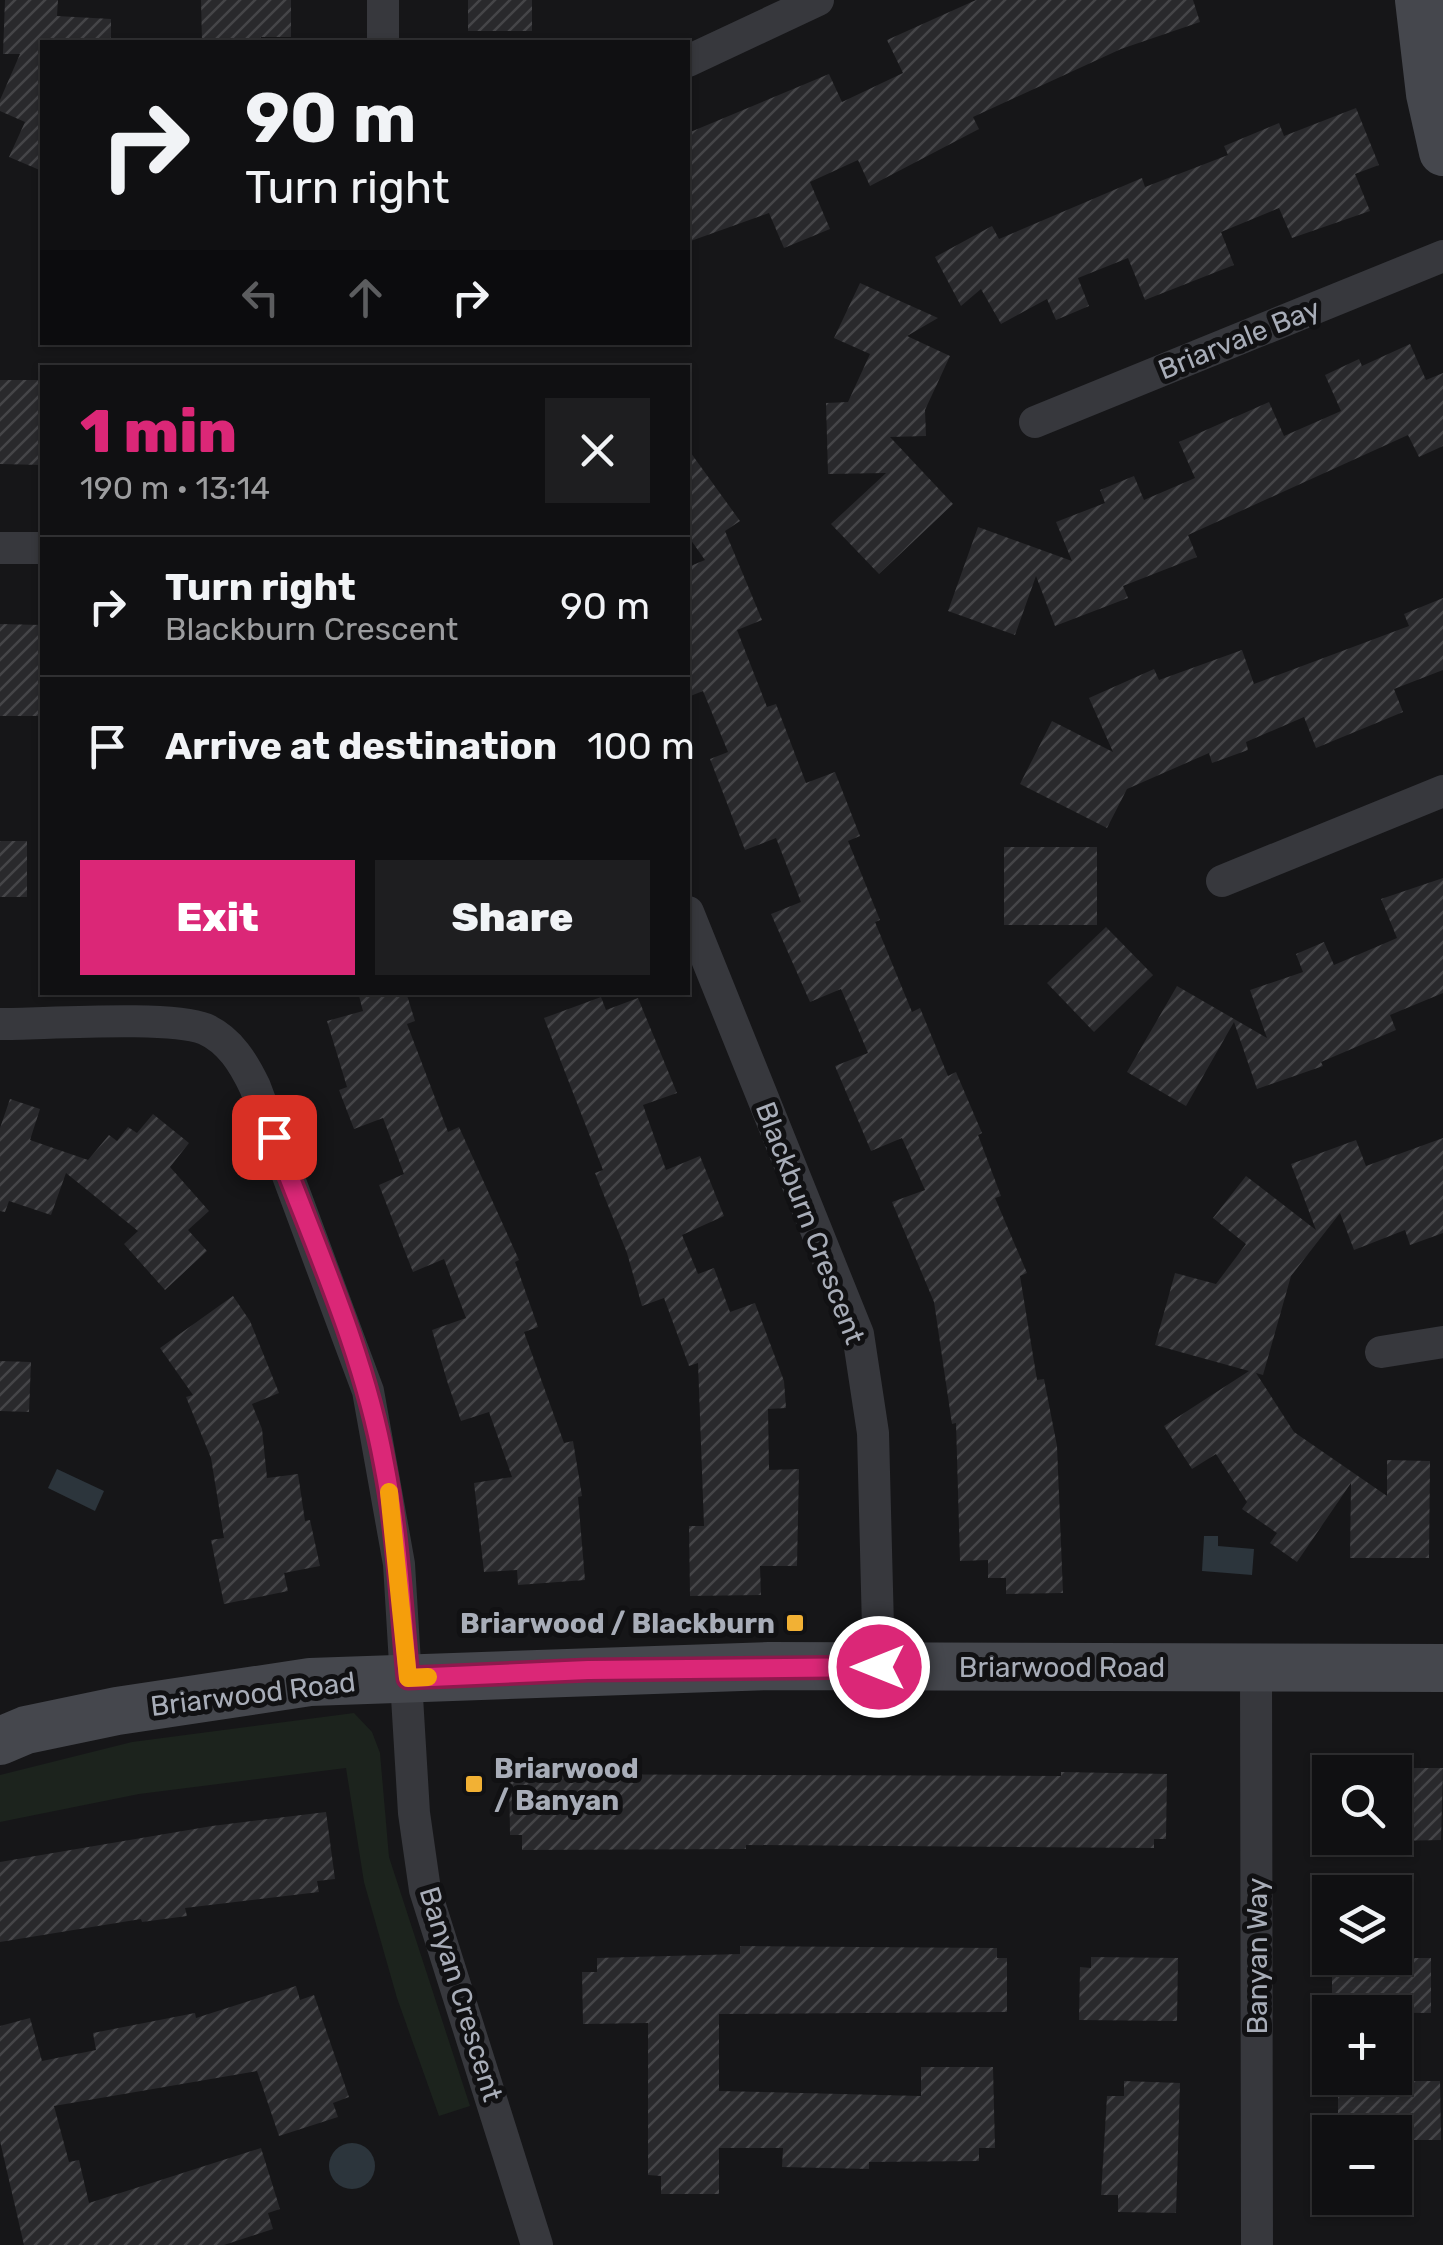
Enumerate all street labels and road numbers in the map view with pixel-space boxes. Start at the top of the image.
street label: Briarvale Bay [1153,292,1325,386]
street label: Blackburn Crescent [749,1097,871,1349]
street label: Briarwood Road [959,1651,1165,1684]
street label: Briarwood Road [149,1665,357,1723]
street label: Banyan Way [1241,1878,1274,2034]
street label: Banyan Crescent [413,1883,509,2105]

